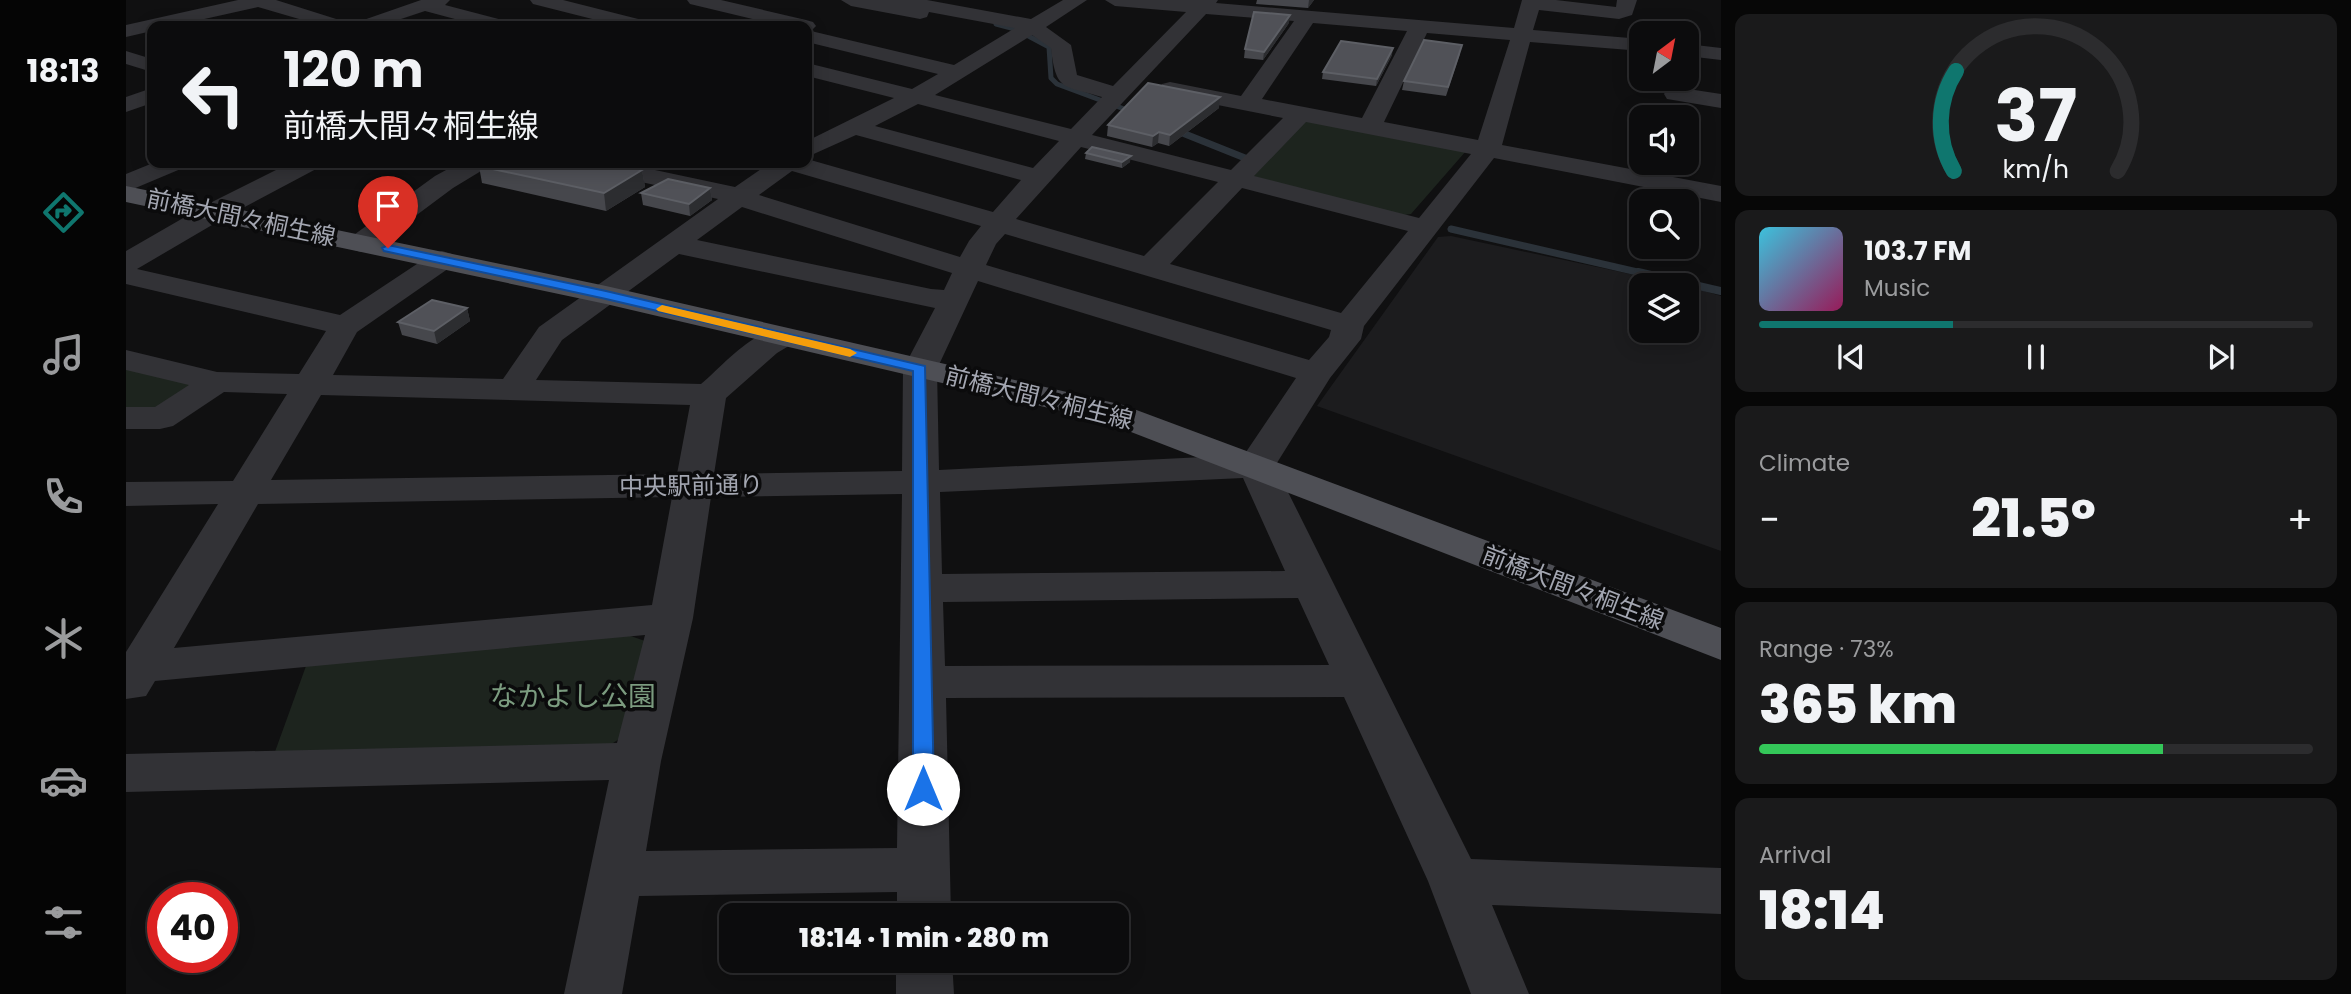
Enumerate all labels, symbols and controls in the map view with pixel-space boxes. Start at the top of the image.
north arrow [1629,21,1699,91]
map controls [1629,21,1699,343]
text: 120 m [283,36,424,104]
text: 18:13 [26,48,100,93]
icon: left [168,49,259,140]
text: 37 [1995,65,2078,166]
text: 前橋大間々桐生線 [283,103,539,148]
button: sound [1629,105,1699,175]
text: km/h [2003,152,2069,187]
pin [358,176,418,248]
street label: 前橋大間々桐生線 [144,181,338,254]
icon: arrive [369,187,407,225]
icon: directions [39,188,88,237]
button: search [1629,189,1699,259]
text: 103.7 FM [1864,233,1971,269]
text: Music [1864,272,1930,304]
button: layers [1629,273,1699,343]
icon: music [39,330,88,379]
icon: previous [1832,338,1870,376]
icon: pause [2017,338,2055,376]
icon: next [2202,338,2240,376]
street label: 前橋大間々桐生線 [942,358,1136,437]
text: Climate [1759,447,1850,479]
street label: 中央駅前通り [619,468,763,503]
icon: phone [39,472,88,521]
text: 21.5° [1971,482,2096,555]
text: − [1759,493,1780,546]
text: + [2287,493,2313,546]
street label: 前橋大間々桐生線 [1478,538,1669,637]
icon: climate [39,614,88,663]
text: Range · 73% [1759,633,1894,665]
text: 365 km [1759,668,1957,741]
park label: なかよし公園 [490,677,656,716]
position arrow [886,752,960,826]
icon: car [39,756,88,805]
text: Arrival [1759,839,1831,871]
text: 18:14 [1759,874,1885,947]
speed limit sign: 40 [147,882,238,973]
icon: filters [39,898,88,947]
text: 18:14 · 1 min · 280 m [799,920,1049,956]

